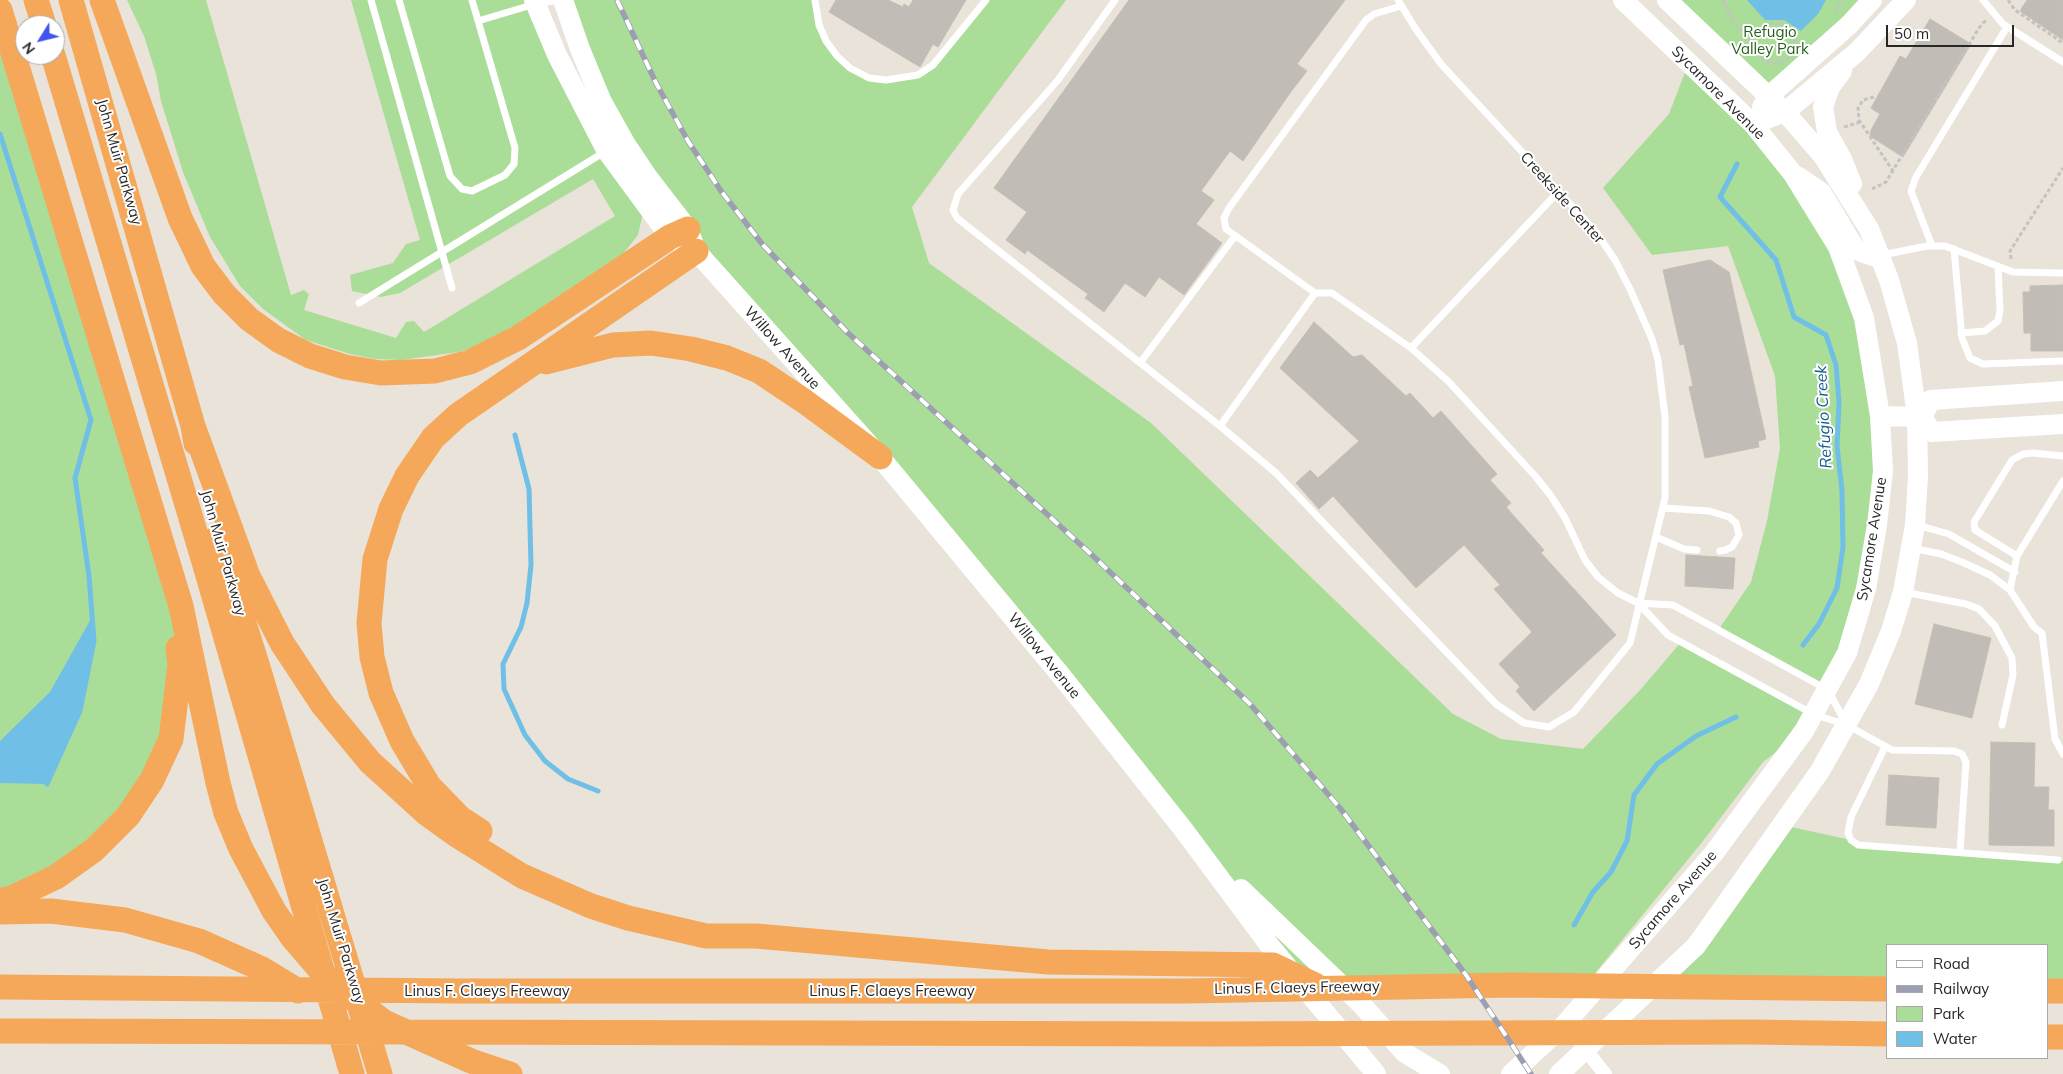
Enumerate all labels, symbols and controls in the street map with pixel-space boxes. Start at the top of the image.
north arrow [15,15,65,65]
scale bar [1888,15,2016,47]
park label: Refugio Valley Park [1731,23,1809,58]
text: 50 m [1894,24,1929,43]
text: N [18,39,39,58]
street label: Sycamore Avenue [1667,42,1769,144]
street label: John Muir Parkway [92,97,146,227]
street label: Creekside Center [1516,148,1608,248]
street label: Willow Avenue [740,303,824,393]
water label: Refugio Creek [1812,365,1836,469]
street label: Sycamore Avenue [1853,476,1891,602]
street label: John Muir Parkway [196,488,250,618]
street label: Willow Avenue [1004,610,1084,702]
street label: Sycamore Avenue [1625,847,1721,953]
street label: John Muir Parkway [313,876,369,1006]
legend [1886,944,2048,1059]
text: Road [1933,954,1970,973]
street label: Linus F. Claeys Freeway [1214,978,1380,998]
text: Railway [1933,979,1989,998]
street label: Linus F. Claeys Freeway [404,982,570,1000]
street label: Linus F. Claeys Freeway [809,982,975,1000]
text: Park [1933,1004,1965,1023]
text: Water [1933,1029,1977,1048]

